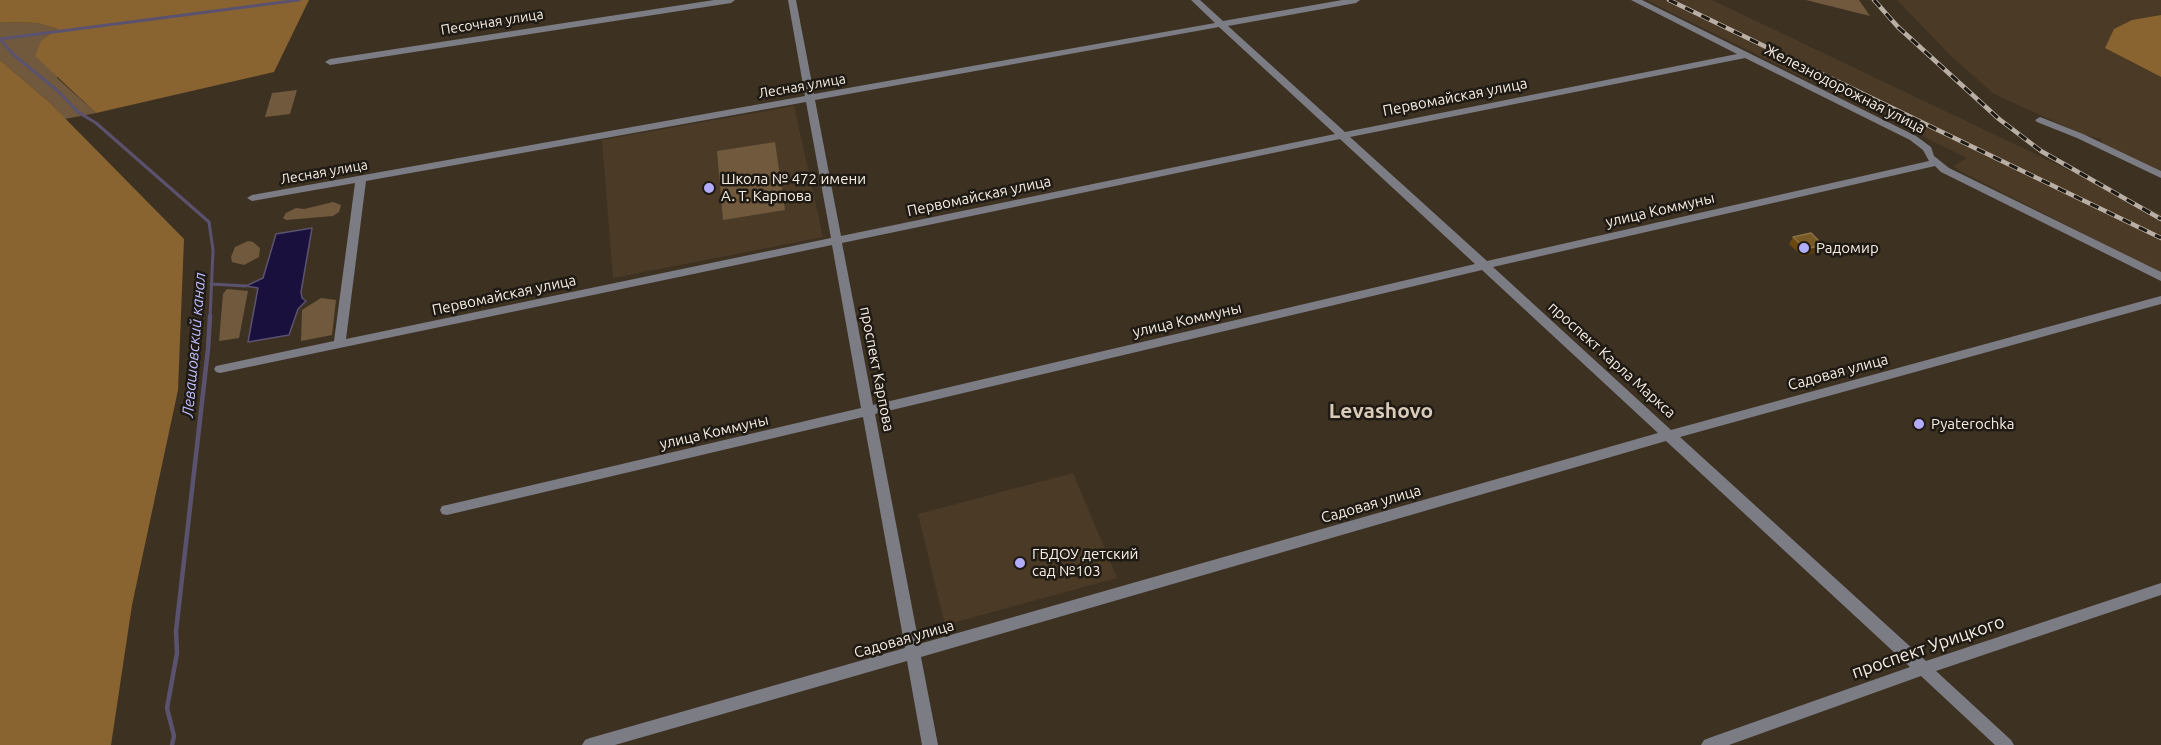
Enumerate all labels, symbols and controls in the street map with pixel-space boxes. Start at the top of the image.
street label: Песочная улица [439,6,545,38]
street label: Железнодорожная улица [1762,41,1928,137]
street label: Лесная улица [757,70,847,102]
street label: Первомайская улица [1381,74,1529,120]
street label: Лесная улица [279,156,369,188]
place label: Школа № 472 имени А. Т. Карпова [721,170,866,205]
street label: Первомайская улица [905,172,1053,220]
marker: Школа № 472 имени А. Т. Карпова [702,181,716,195]
street label: улица Коммуны [1604,189,1716,231]
place label: Радомир [1816,239,1879,257]
marker: Радомир [1797,241,1811,255]
street label: Первомайская улица [430,271,578,319]
water label: Левашовский канал [178,272,210,418]
street label: проспект Карла Маркса [1545,298,1679,422]
street label: улица Коммуны [1131,299,1243,341]
street label: проспект Карпова [856,305,898,433]
street label: Садовая улица [1786,350,1890,394]
district label: Levashovo [1329,398,1433,424]
street label: улица Коммуны [658,411,770,453]
place label: Pyaterochka [1931,415,2014,433]
marker: Pyaterochka [1912,417,1926,431]
street label: Садовая улица [1319,481,1423,527]
place label: ГБДОУ детский сад №103 [1032,545,1138,580]
marker: ГБДОУ детский сад №103 [1013,556,1027,570]
street label: проспект Урицкого [1849,611,2007,683]
street label: Садовая улица [852,616,956,662]

